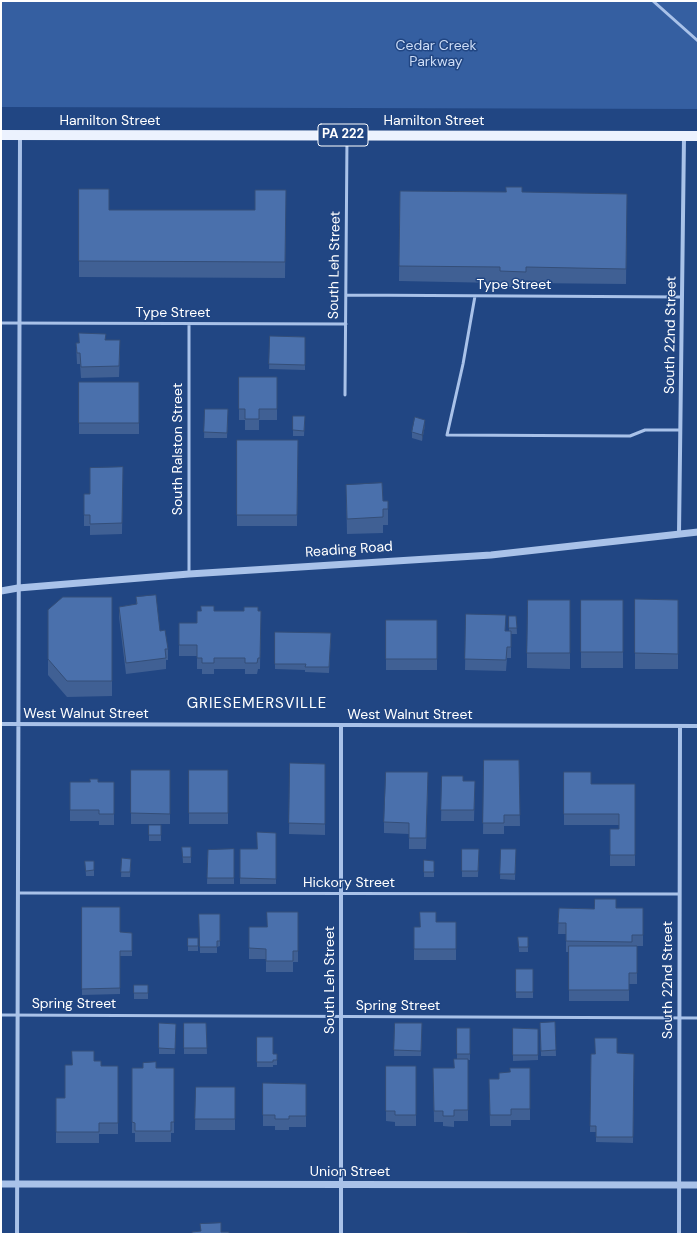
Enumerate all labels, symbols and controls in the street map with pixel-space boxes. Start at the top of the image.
park label: Cedar Creek Parkway [395,38,477,70]
street label: Hamilton Street [59,113,161,129]
street label: Hamilton Street [383,113,485,129]
road number: PA 222 [318,124,368,146]
street label: South Leh Street [326,211,344,319]
street label: South 22nd Street [662,276,680,394]
street label: Type Street [476,277,552,293]
street label: Type Street [135,305,211,321]
street label: South Ralston Street [170,383,186,515]
street label: Reading Road [305,539,393,561]
district label: GRIESEMERSVILLE [187,695,327,713]
street label: West Walnut Street [23,706,149,722]
street label: West Walnut Street [347,707,473,723]
street label: Hickory Street [303,875,395,891]
street label: South 22nd Street [660,921,676,1039]
street label: South Leh Street [322,926,338,1034]
street label: Spring Street [32,996,116,1012]
street label: Spring Street [356,998,440,1014]
street label: Union Street [310,1164,390,1180]

